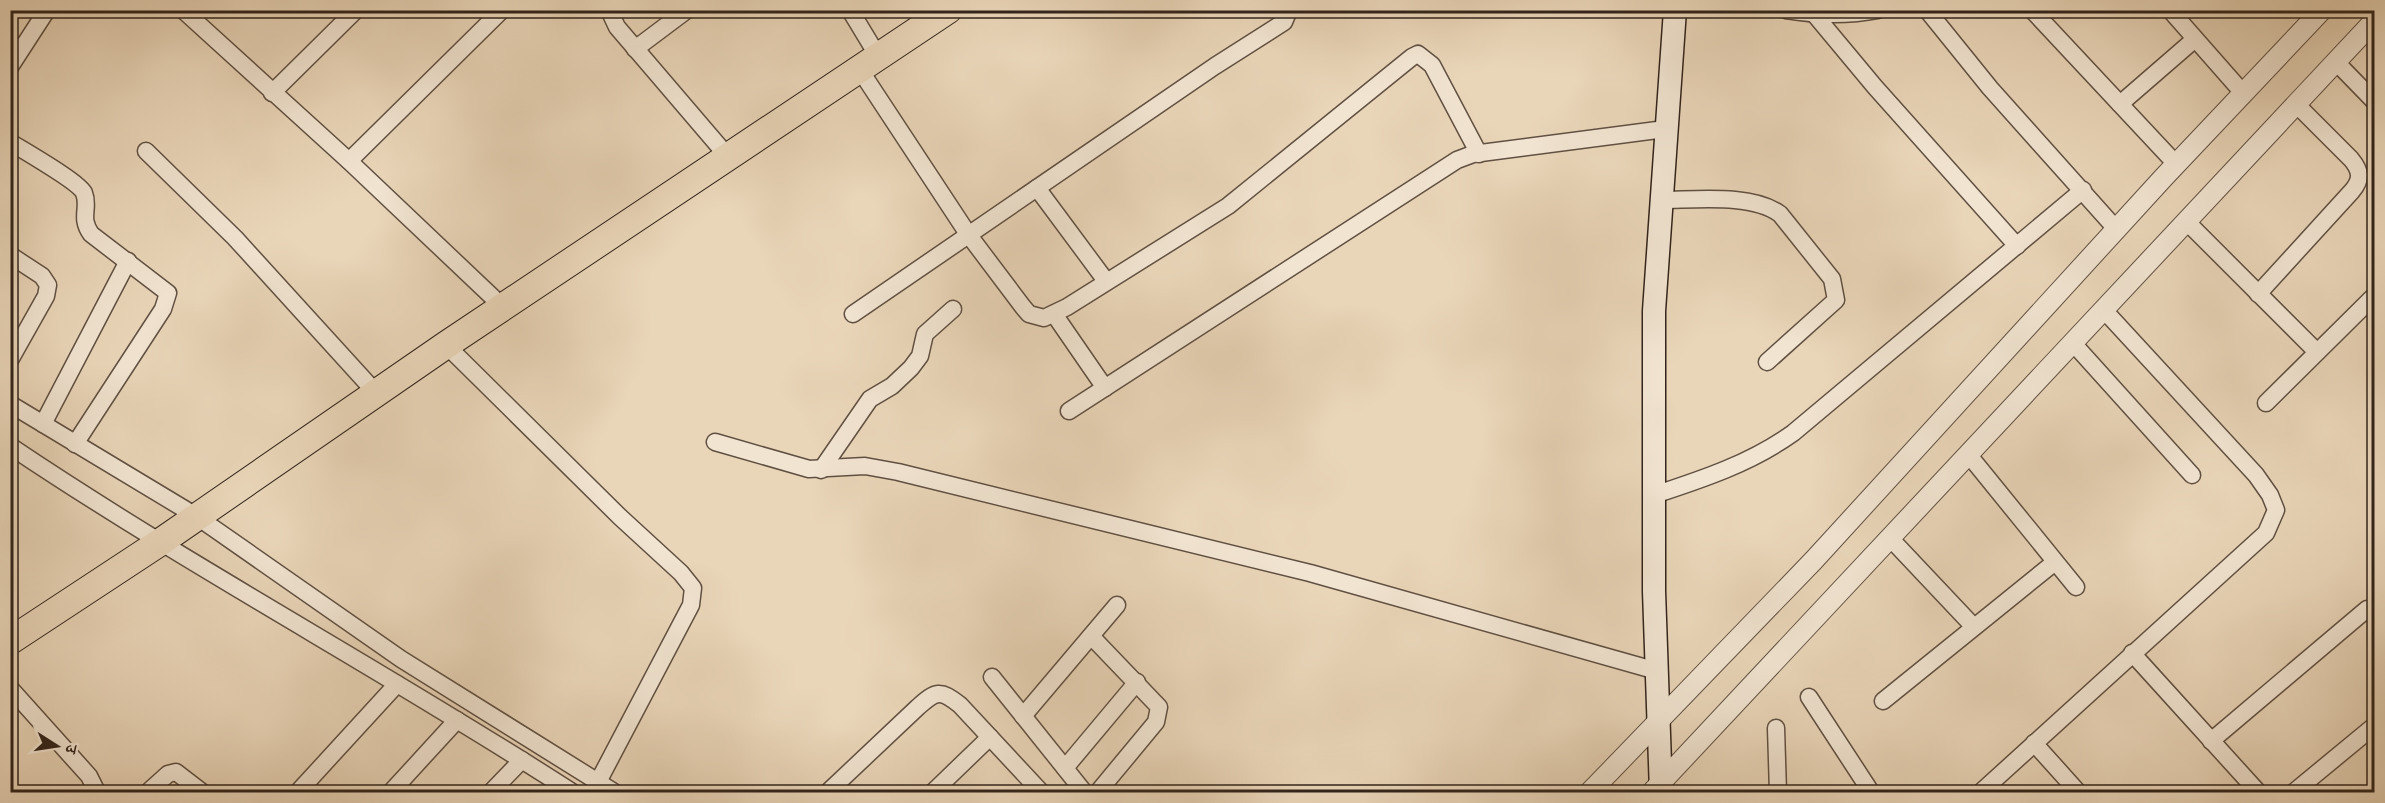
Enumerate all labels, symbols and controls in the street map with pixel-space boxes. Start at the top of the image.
north arrow [27,716,87,776]
text: उ [60,742,82,757]

